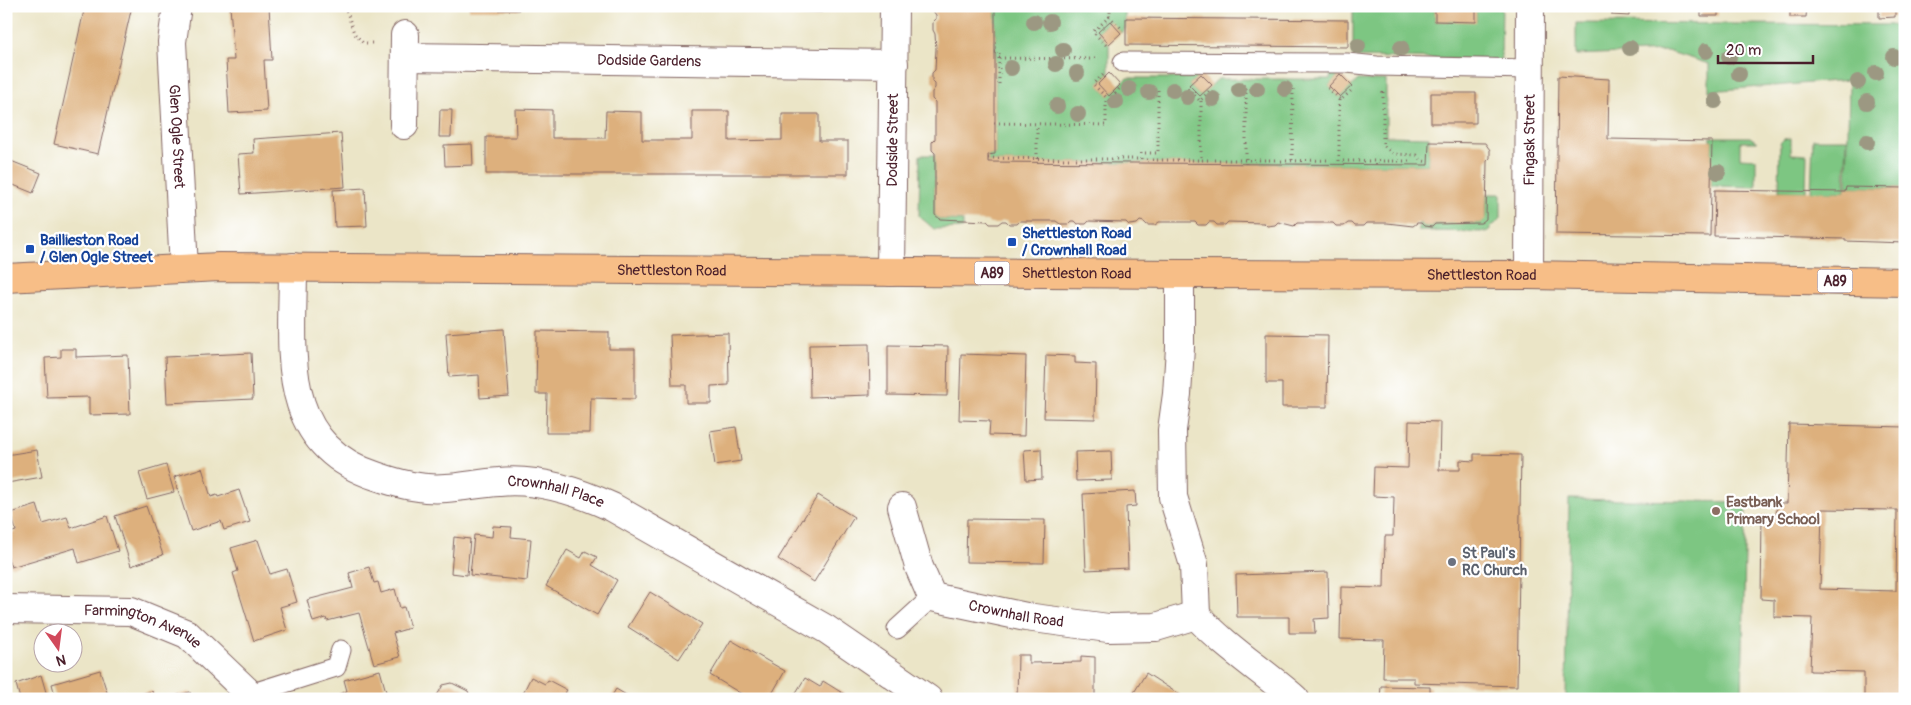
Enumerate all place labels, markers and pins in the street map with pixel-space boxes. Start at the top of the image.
place label: Shettleston Road / Crownhall Road [1022,224,1132,260]
place label: Baillieston Road / Glen Ogle Street [40,231,154,267]
marker: Shettleston Road / Crownhall Road [1006,236,1018,248]
marker: Baillieston Road / Glen Ogle Street [24,243,36,255]
place label: Eastbank Primary School [1726,493,1820,529]
marker: Eastbank Primary School [1710,505,1722,517]
place label: St Paul's RC Church [1462,544,1527,580]
marker: St Paul's RC Church [1446,556,1458,568]

